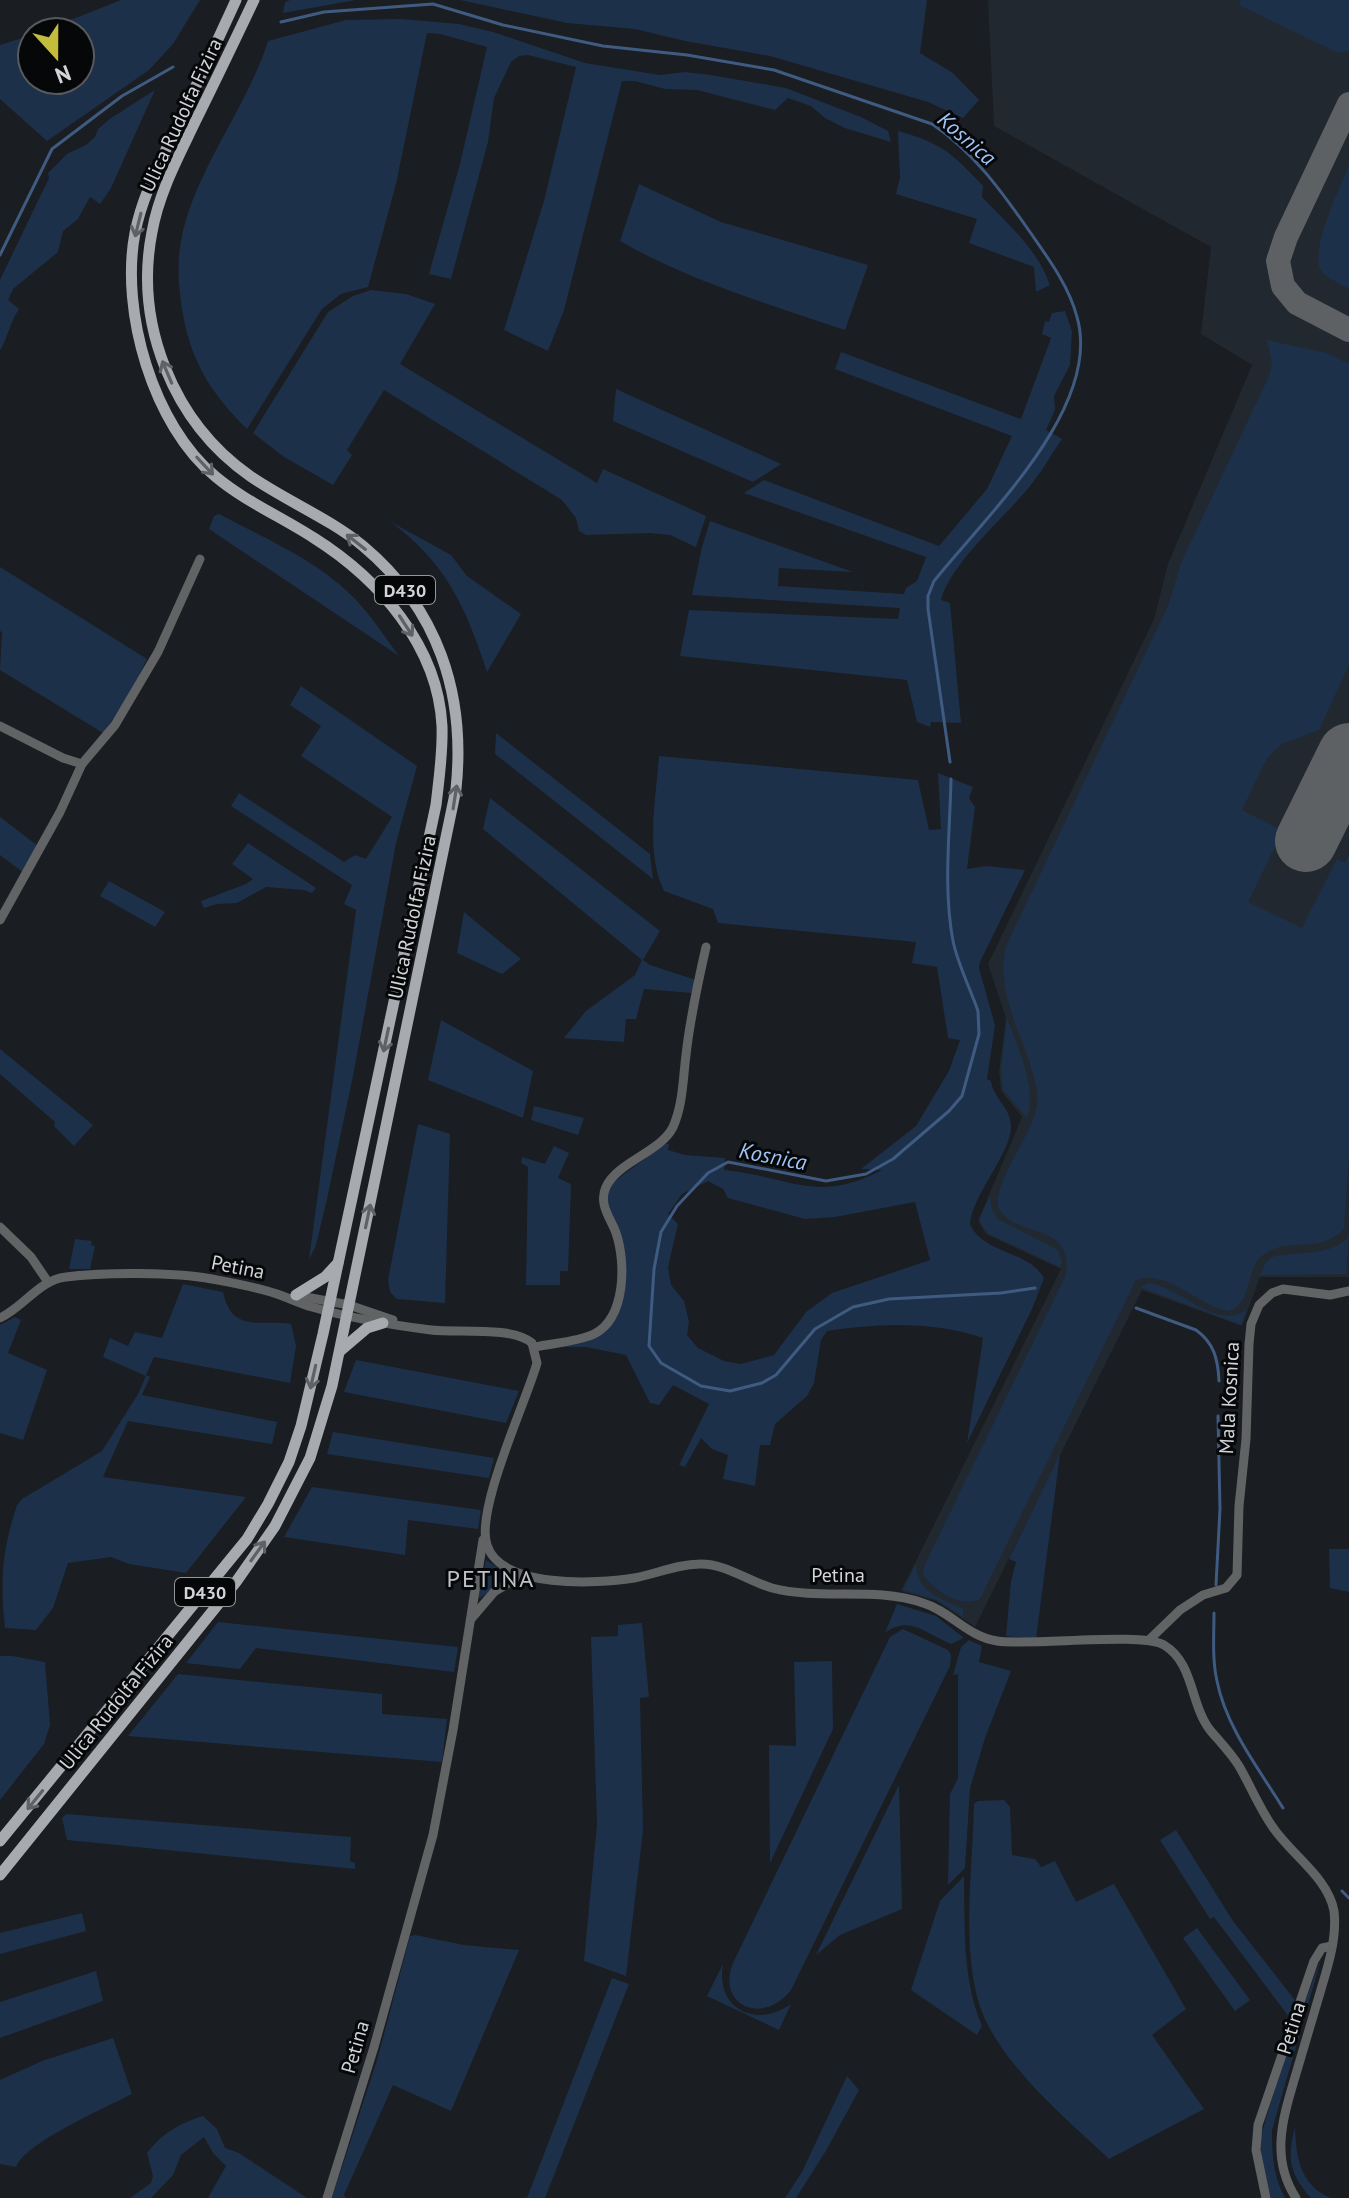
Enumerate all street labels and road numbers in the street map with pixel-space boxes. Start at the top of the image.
street label: Ulica Rudolfa Fizira [134,34,228,196]
road number: D430 [375,576,435,604]
street label: Ulica Rudolfa Fizira [382,833,442,1001]
street label: Petina [209,1249,267,1285]
street label: Mala Kosnica [1213,1341,1245,1455]
street label: Petina [811,1562,865,1588]
road number: D430 [175,1578,235,1606]
street label: Ulica Rudolfa Fizira [53,1629,179,1775]
street label: Petina [1271,1999,1311,2057]
street label: Petina [335,2018,375,2076]

